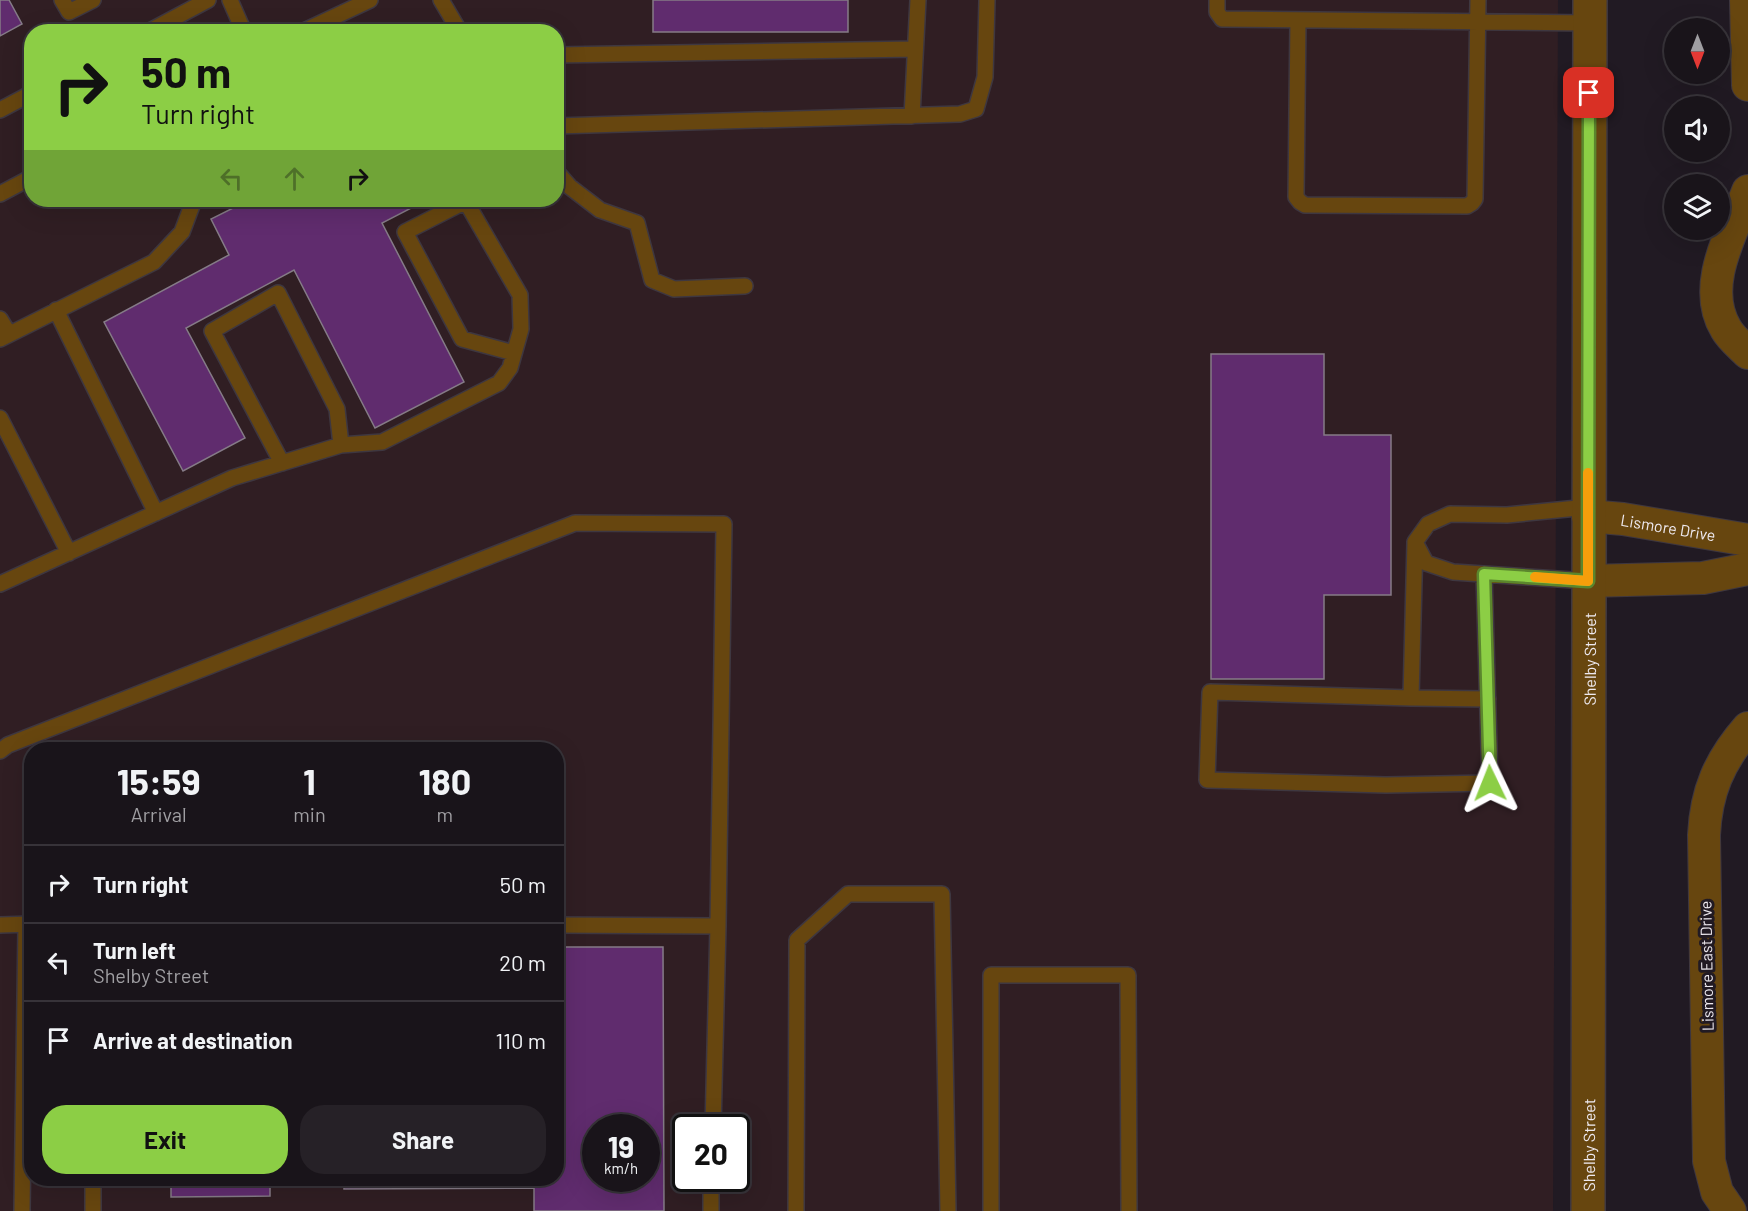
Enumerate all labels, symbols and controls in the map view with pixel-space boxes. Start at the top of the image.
north arrow [1664,18,1730,84]
map controls [1664,18,1730,240]
text: 50 m [141,46,231,96]
icon: right [42,48,120,126]
pin [1563,67,1614,118]
icon: arrive [1572,76,1605,109]
button: sound [1664,96,1730,162]
text: Turn right [141,97,255,129]
icon: left [215,162,248,195]
icon: ahead [278,162,311,195]
icon: right [341,162,374,195]
button: layers [1664,174,1730,240]
street label: Lismore Drive [1619,509,1717,544]
street label: Shelby Street [1579,612,1598,706]
position arrow [1458,751,1522,815]
text: 15:59 [117,759,201,802]
text: 1 [303,759,316,802]
text: 180 [418,759,471,802]
text: Arrival [131,802,187,826]
text: min [293,802,326,826]
text: m [437,802,453,826]
icon: right [42,868,75,901]
text: Turn right [93,871,188,897]
text: 50 m [500,871,546,897]
street label: Lismore East Drive [1695,901,1717,1031]
text: Turn left [93,937,176,963]
icon: left [42,946,75,979]
text: 20 m [499,949,546,975]
text: Shelby Street [93,963,209,987]
icon: arrive [42,1024,75,1057]
text: Arrive at destination [93,1027,292,1053]
text: 110 m [496,1027,546,1053]
street label: Shelby Street [1579,1098,1598,1192]
button: Exit [42,1105,288,1174]
button: Share [300,1105,546,1174]
speed limit sign: 20 [672,1114,750,1192]
text: 19 [608,1128,634,1164]
text: km/h [604,1159,638,1177]

